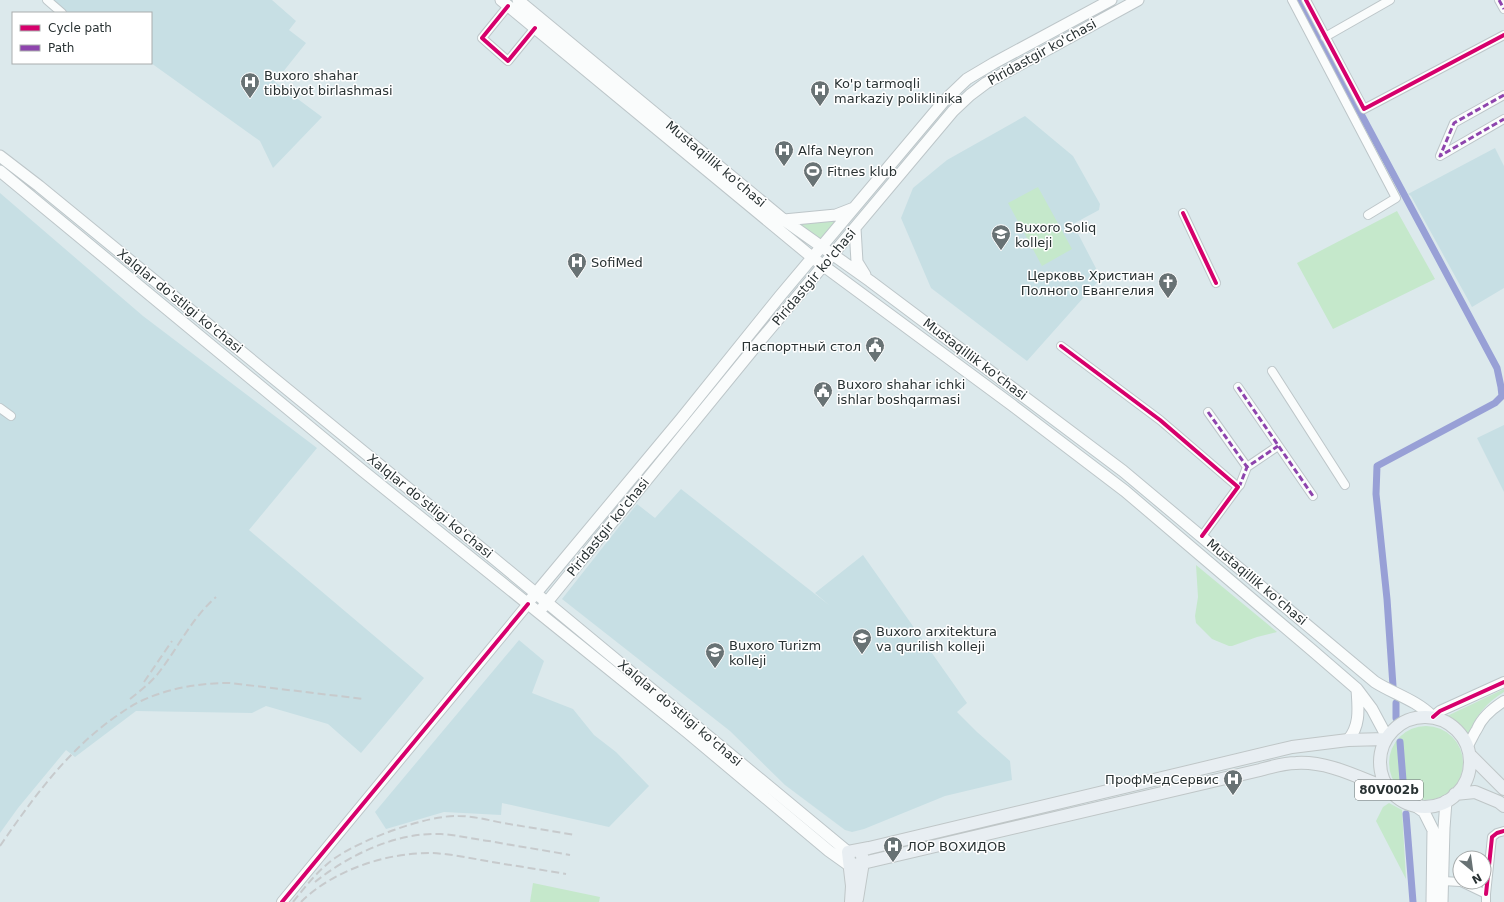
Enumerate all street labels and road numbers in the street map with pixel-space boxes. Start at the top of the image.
street label: Piridastgir ko'chasi [985,16,1099,88]
street label: Mustaqillik ko'chasi [663,118,769,210]
street label: Piridastgir ko'chasi [769,225,859,329]
street label: Xalqlar do'stligi ko'chasi [114,246,246,356]
street label: Mustaqillik ko'chasi [920,315,1030,403]
street label: Xalqlar do'stligi ko'chasi [364,451,496,561]
street label: Piridastgir ko'chasi [564,475,652,579]
street label: Mustaqillik ko'chasi [1204,536,1310,628]
street label: Xalqlar do'stligi ko'chasi [615,657,745,769]
road number: 80V002b [1355,780,1423,800]

